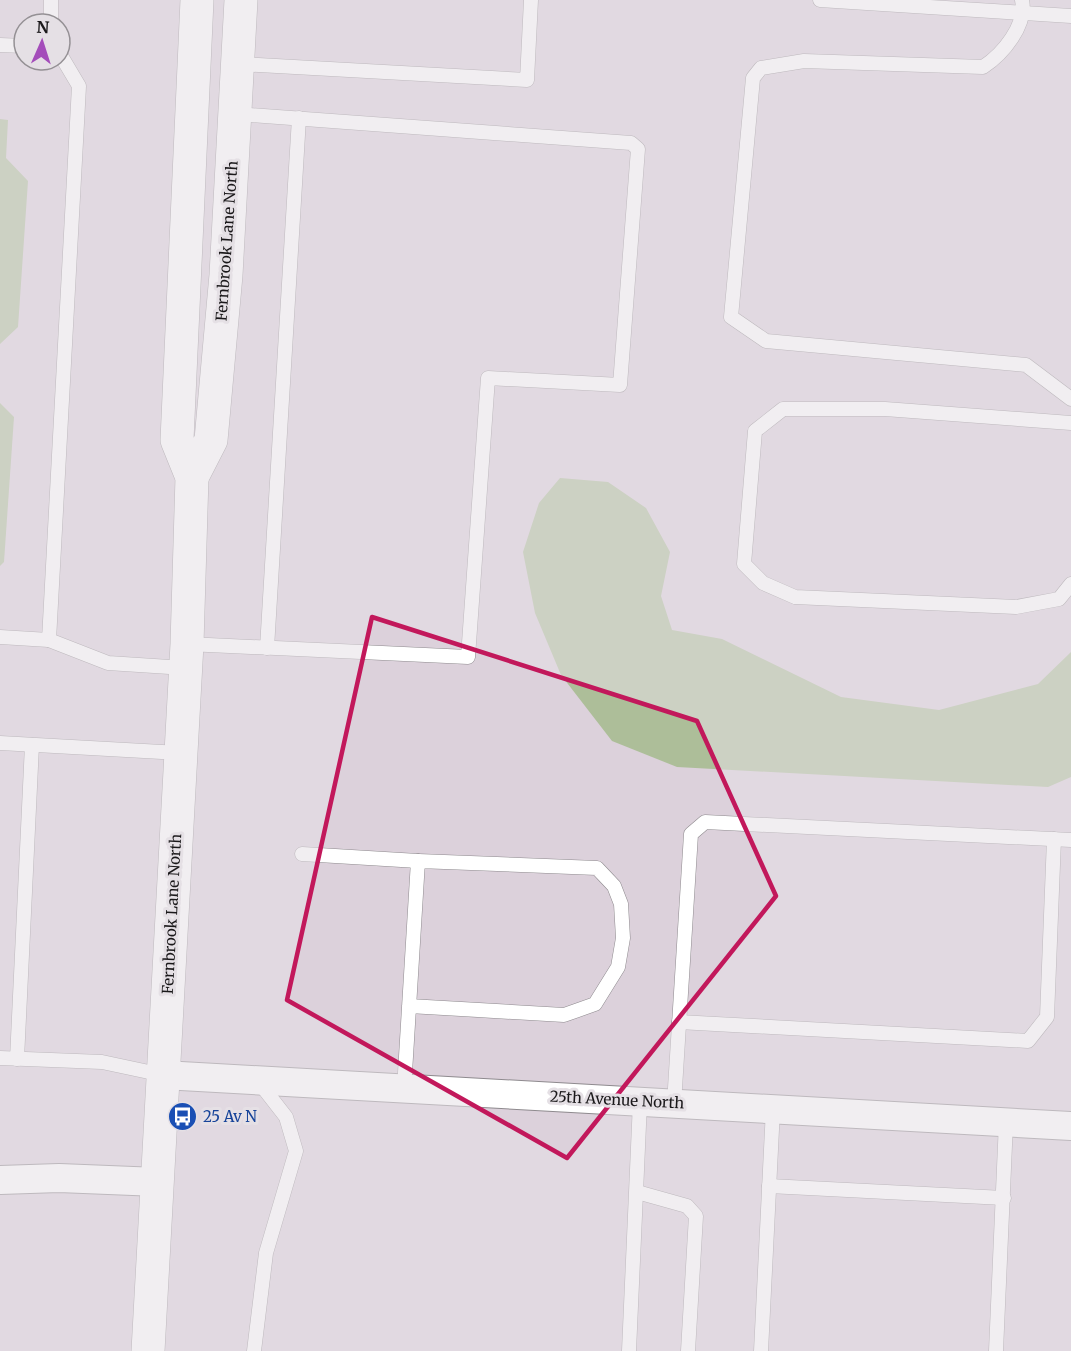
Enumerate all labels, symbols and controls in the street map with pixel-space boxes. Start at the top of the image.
north arrow [12,12,72,72]
text: N [36,17,50,37]
street label: Fernbrook Lane North [211,160,242,322]
street label: Fernbrook Lane North [158,833,185,995]
street label: 25th Avenue North [549,1086,685,1113]
bus stop icon: 25 Av N [166,1101,198,1133]
place label: 25 Av N [203,1107,257,1126]

